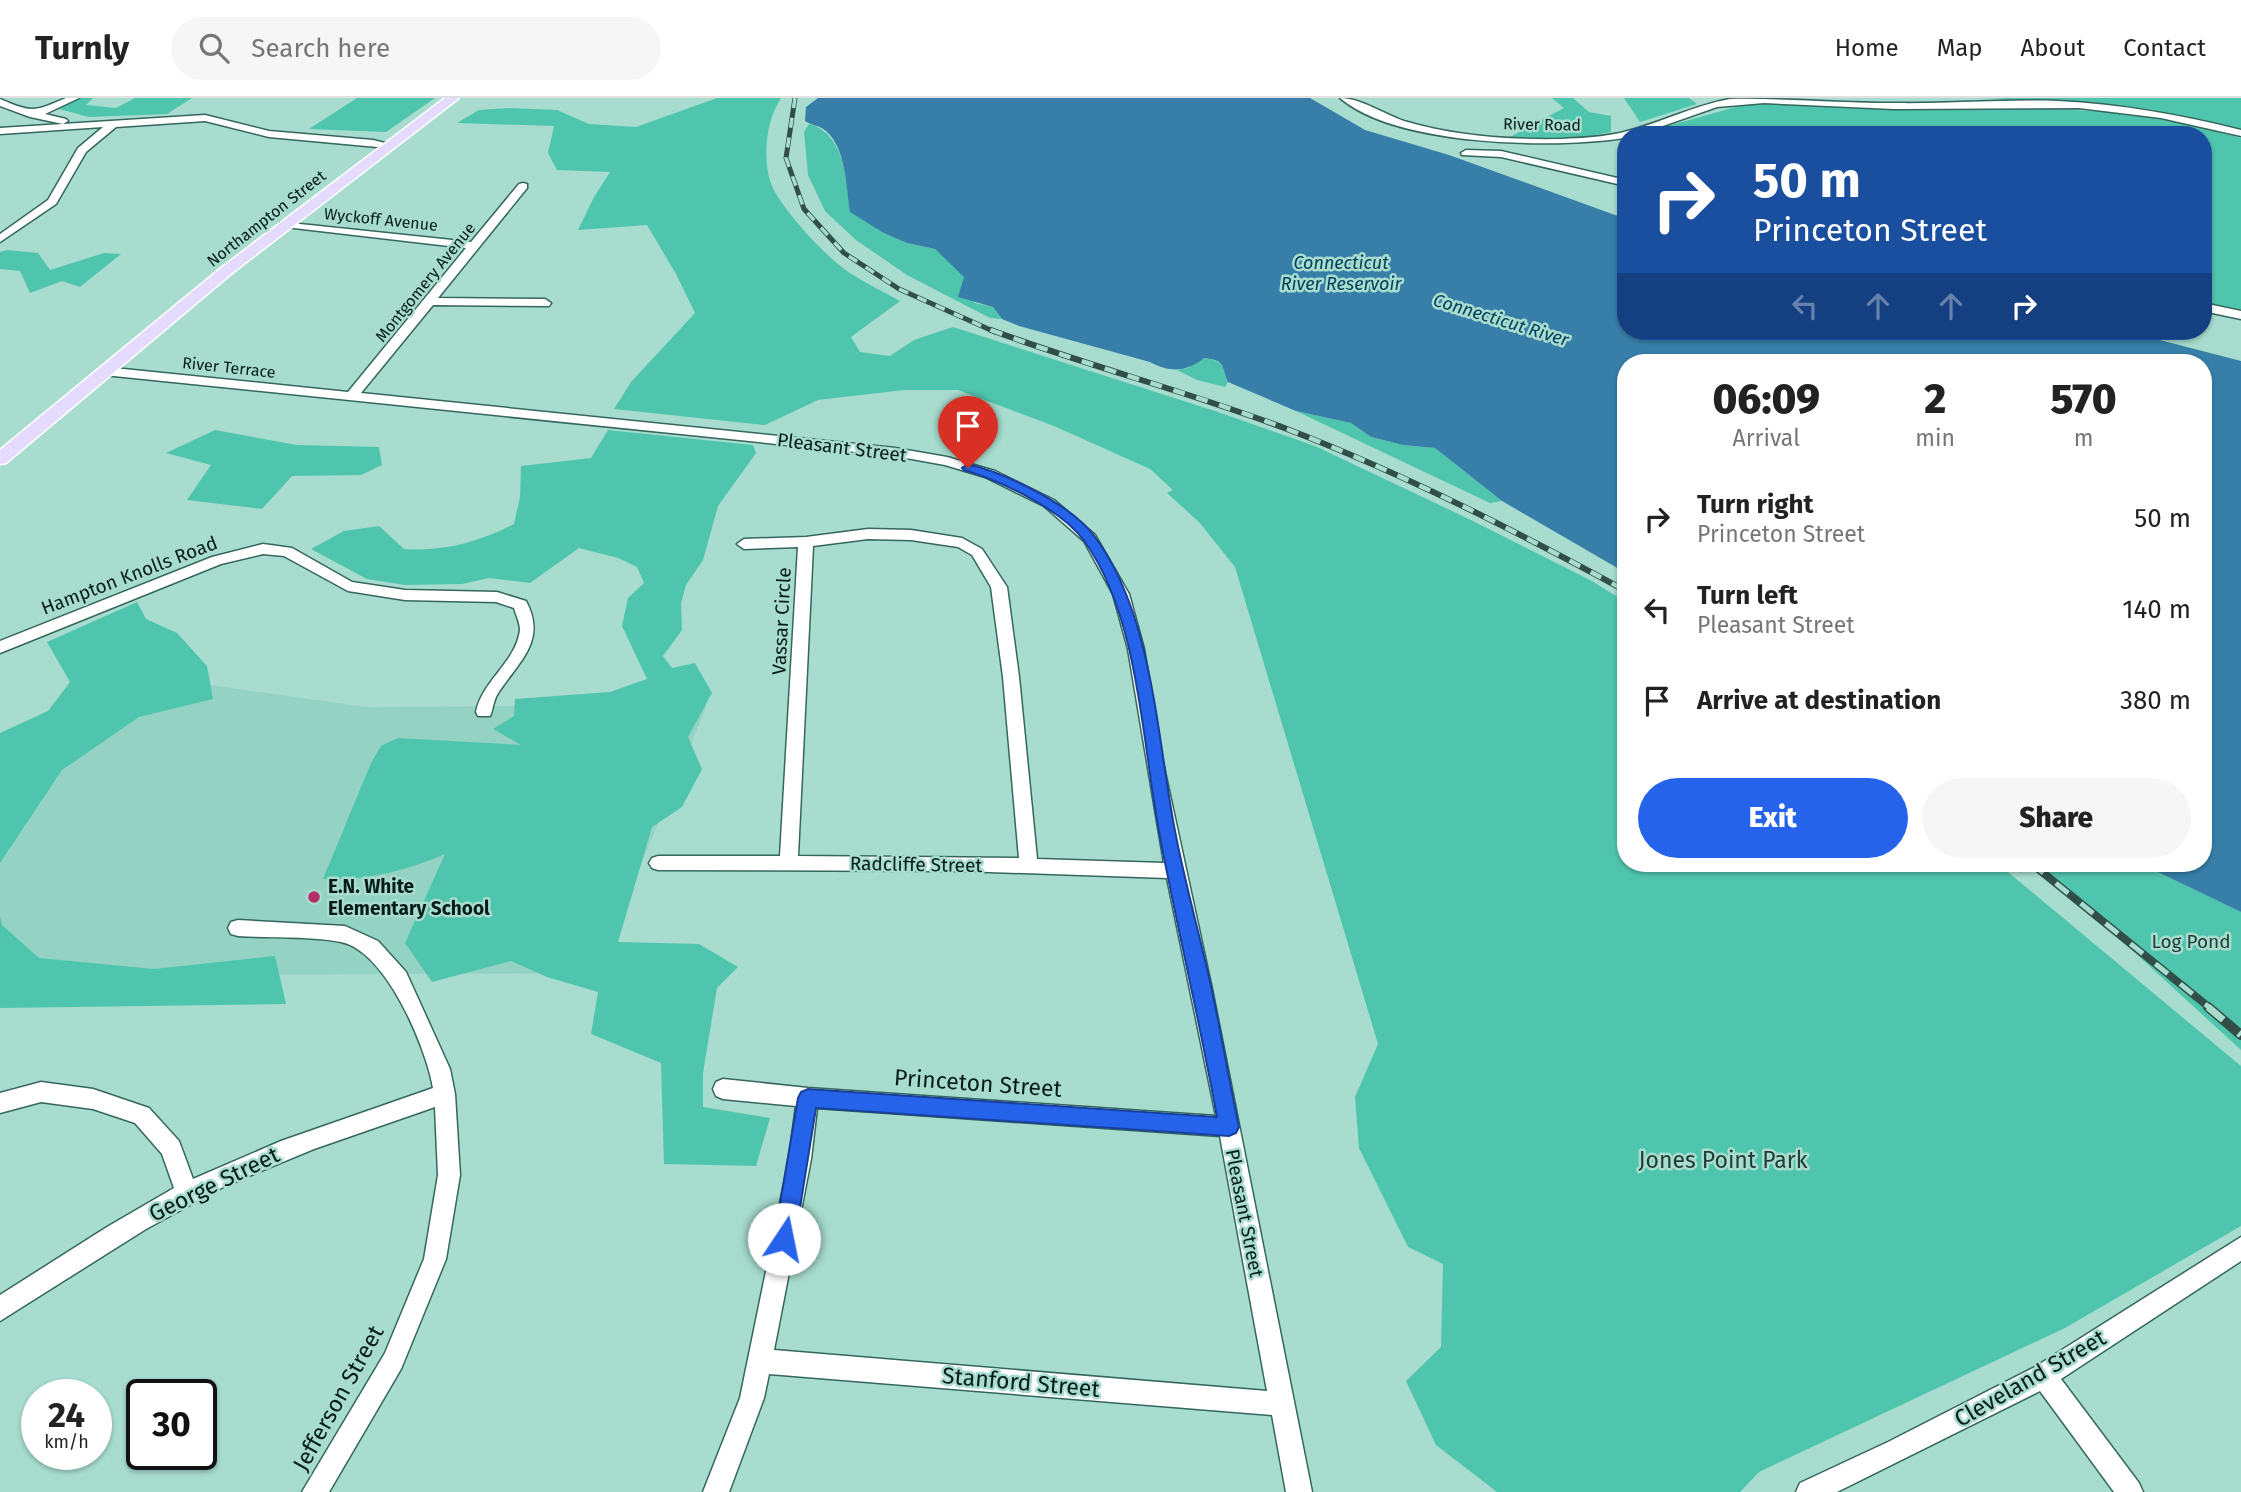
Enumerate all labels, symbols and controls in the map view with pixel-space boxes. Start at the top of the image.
search box [171,17,661,80]
text: Turnly [35,28,129,68]
icon: search [195,29,233,67]
text: Search here [251,33,390,64]
text: Home [1835,34,1899,62]
text: Map [1937,34,1983,62]
text: About [2021,34,2085,62]
text: Contact [2123,34,2206,62]
street label: River Road [1503,114,1581,135]
text: 50 m [1753,151,1861,210]
icon: right [1638,154,1729,245]
street label: Northampton Street [203,166,330,271]
street label: Wyckoff Avenue [323,204,439,235]
text: Princeton Street [1753,211,1987,249]
street label: Montgomery Avenue [371,219,479,346]
water label: Connecticut River Reservoir [1281,252,1402,295]
icon: left [1786,287,1824,325]
icon: ahead [1859,287,1897,325]
icon: ahead [1932,287,1970,325]
icon: right [2005,287,2043,325]
water label: Connecticut River [1431,289,1572,351]
street label: River Terrace [181,353,277,382]
text: 06:09 [1712,374,1820,424]
text: 2 [1924,374,1946,424]
text: 570 [2050,374,2117,424]
pin [938,396,998,468]
icon: arrive [949,407,987,445]
text: Arrival [1732,424,1800,452]
text: min [1915,424,1955,452]
text: m [2074,424,2093,452]
street label: Pleasant Street [776,428,908,467]
text: Turn right [1697,489,1814,520]
icon: right [1638,500,1676,538]
text: 50 m [2134,503,2191,534]
text: Princeton Street [1697,520,1865,548]
street label: Hampton Knolls Road [38,531,221,620]
street label: Vassar Circle [767,567,796,675]
text: Turn left [1697,580,1798,611]
icon: left [1638,591,1676,629]
text: 140 m [2122,594,2191,625]
text: Pleasant Street [1697,611,1855,639]
icon: arrive [1638,682,1676,720]
text: Arrive at destination [1697,685,1941,716]
text: 380 m [2120,685,2191,716]
button: Exit [1638,778,1908,858]
button: Share [1922,778,2191,858]
street label: Radcliffe Street [850,852,983,877]
place label: E.N. White Elementary School [328,875,490,920]
marker: E.N. White Elementary School [306,889,322,905]
park label: Log Pond [2151,930,2231,953]
street label: Princeton Street [893,1063,1064,1103]
street label: George Street [144,1140,284,1228]
park label: Jones Point Park [1638,1146,1808,1174]
street label: Pleasant Street [1221,1147,1268,1279]
position arrow [747,1202,821,1276]
street label: Jefferson Street [286,1320,390,1476]
street label: Cleveland Street [1949,1323,2111,1433]
street label: Stanford Street [941,1361,1102,1403]
speed limit sign: 30 [126,1379,217,1470]
text: 24 [48,1394,85,1436]
text: km/h [44,1431,89,1453]

